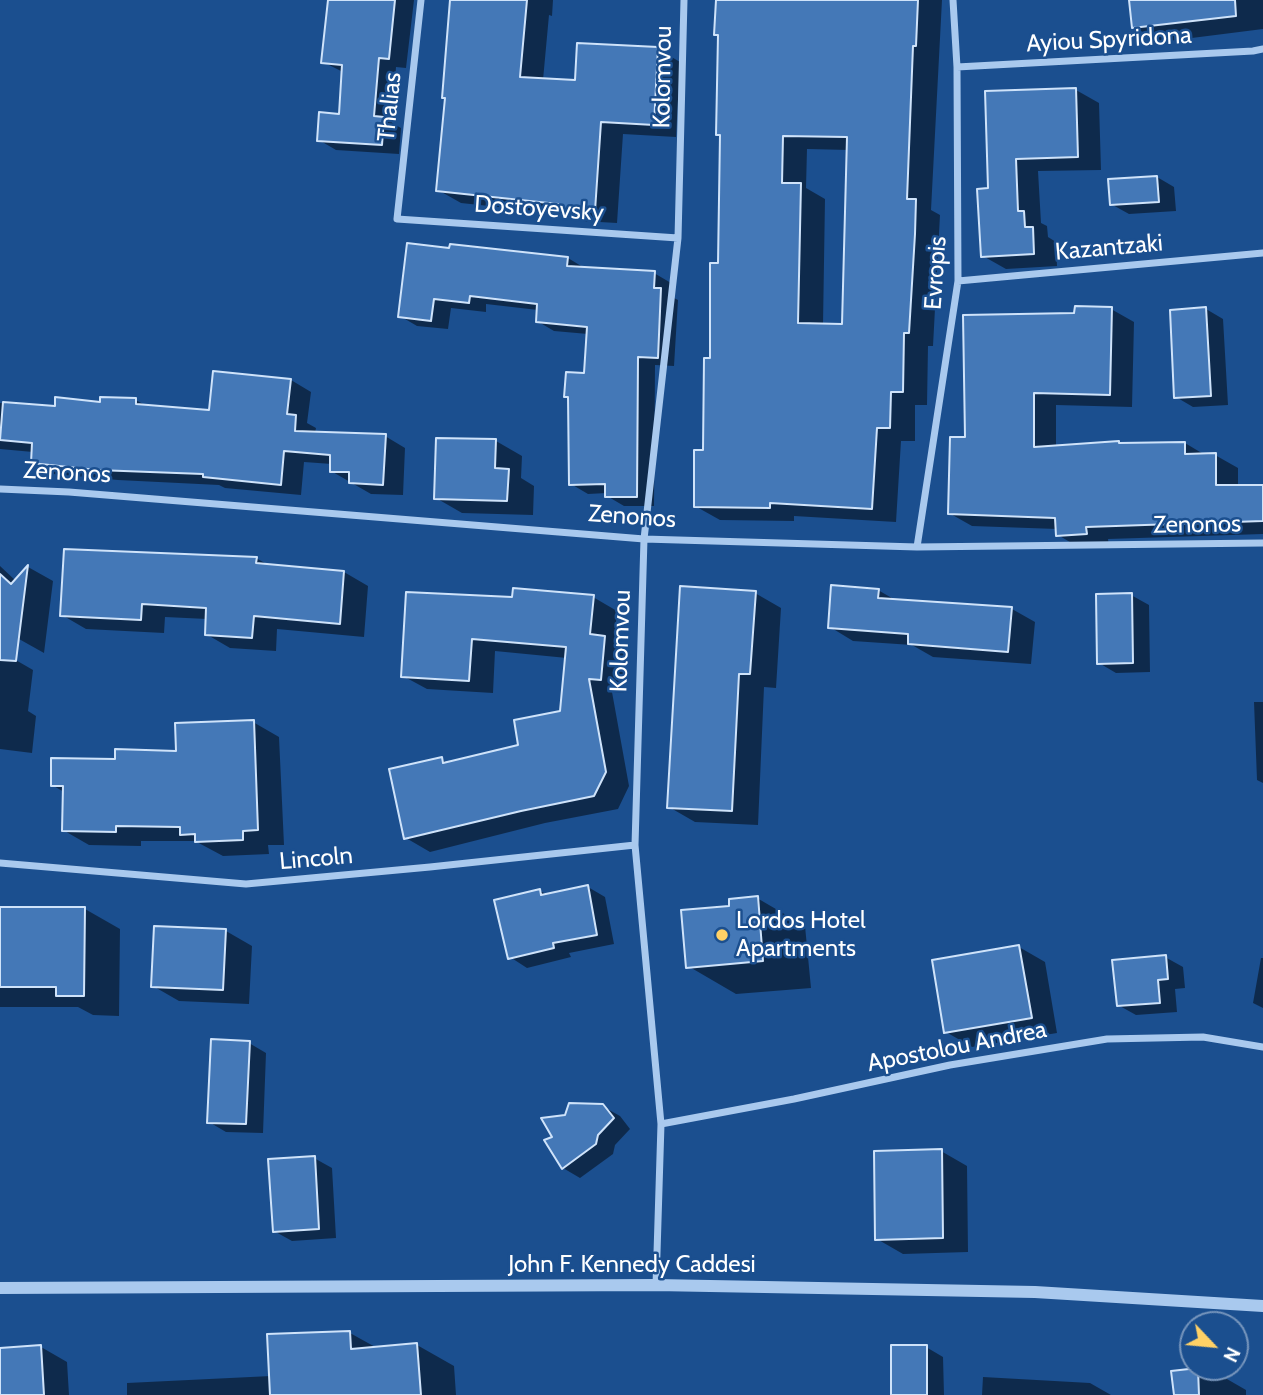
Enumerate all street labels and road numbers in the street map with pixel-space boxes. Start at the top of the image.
street label: Ayiou Spyridona [1026,21,1192,59]
street label: Kolomvou [648,25,678,129]
street label: Thalias [372,71,408,143]
street label: Dostoyevsky [473,190,605,228]
street label: Kazantzaki [1054,229,1164,267]
street label: Evropis [919,235,953,311]
street label: Zenonos [22,456,112,490]
street label: Zenonos [587,500,677,534]
street label: Zenonos [1153,510,1241,540]
street label: Kolomvou [605,589,637,693]
street label: Lincoln [278,841,354,877]
street label: Apostolou Andrea [865,1016,1049,1078]
street label: John F. Kennedy Caddesi [508,1251,756,1279]

